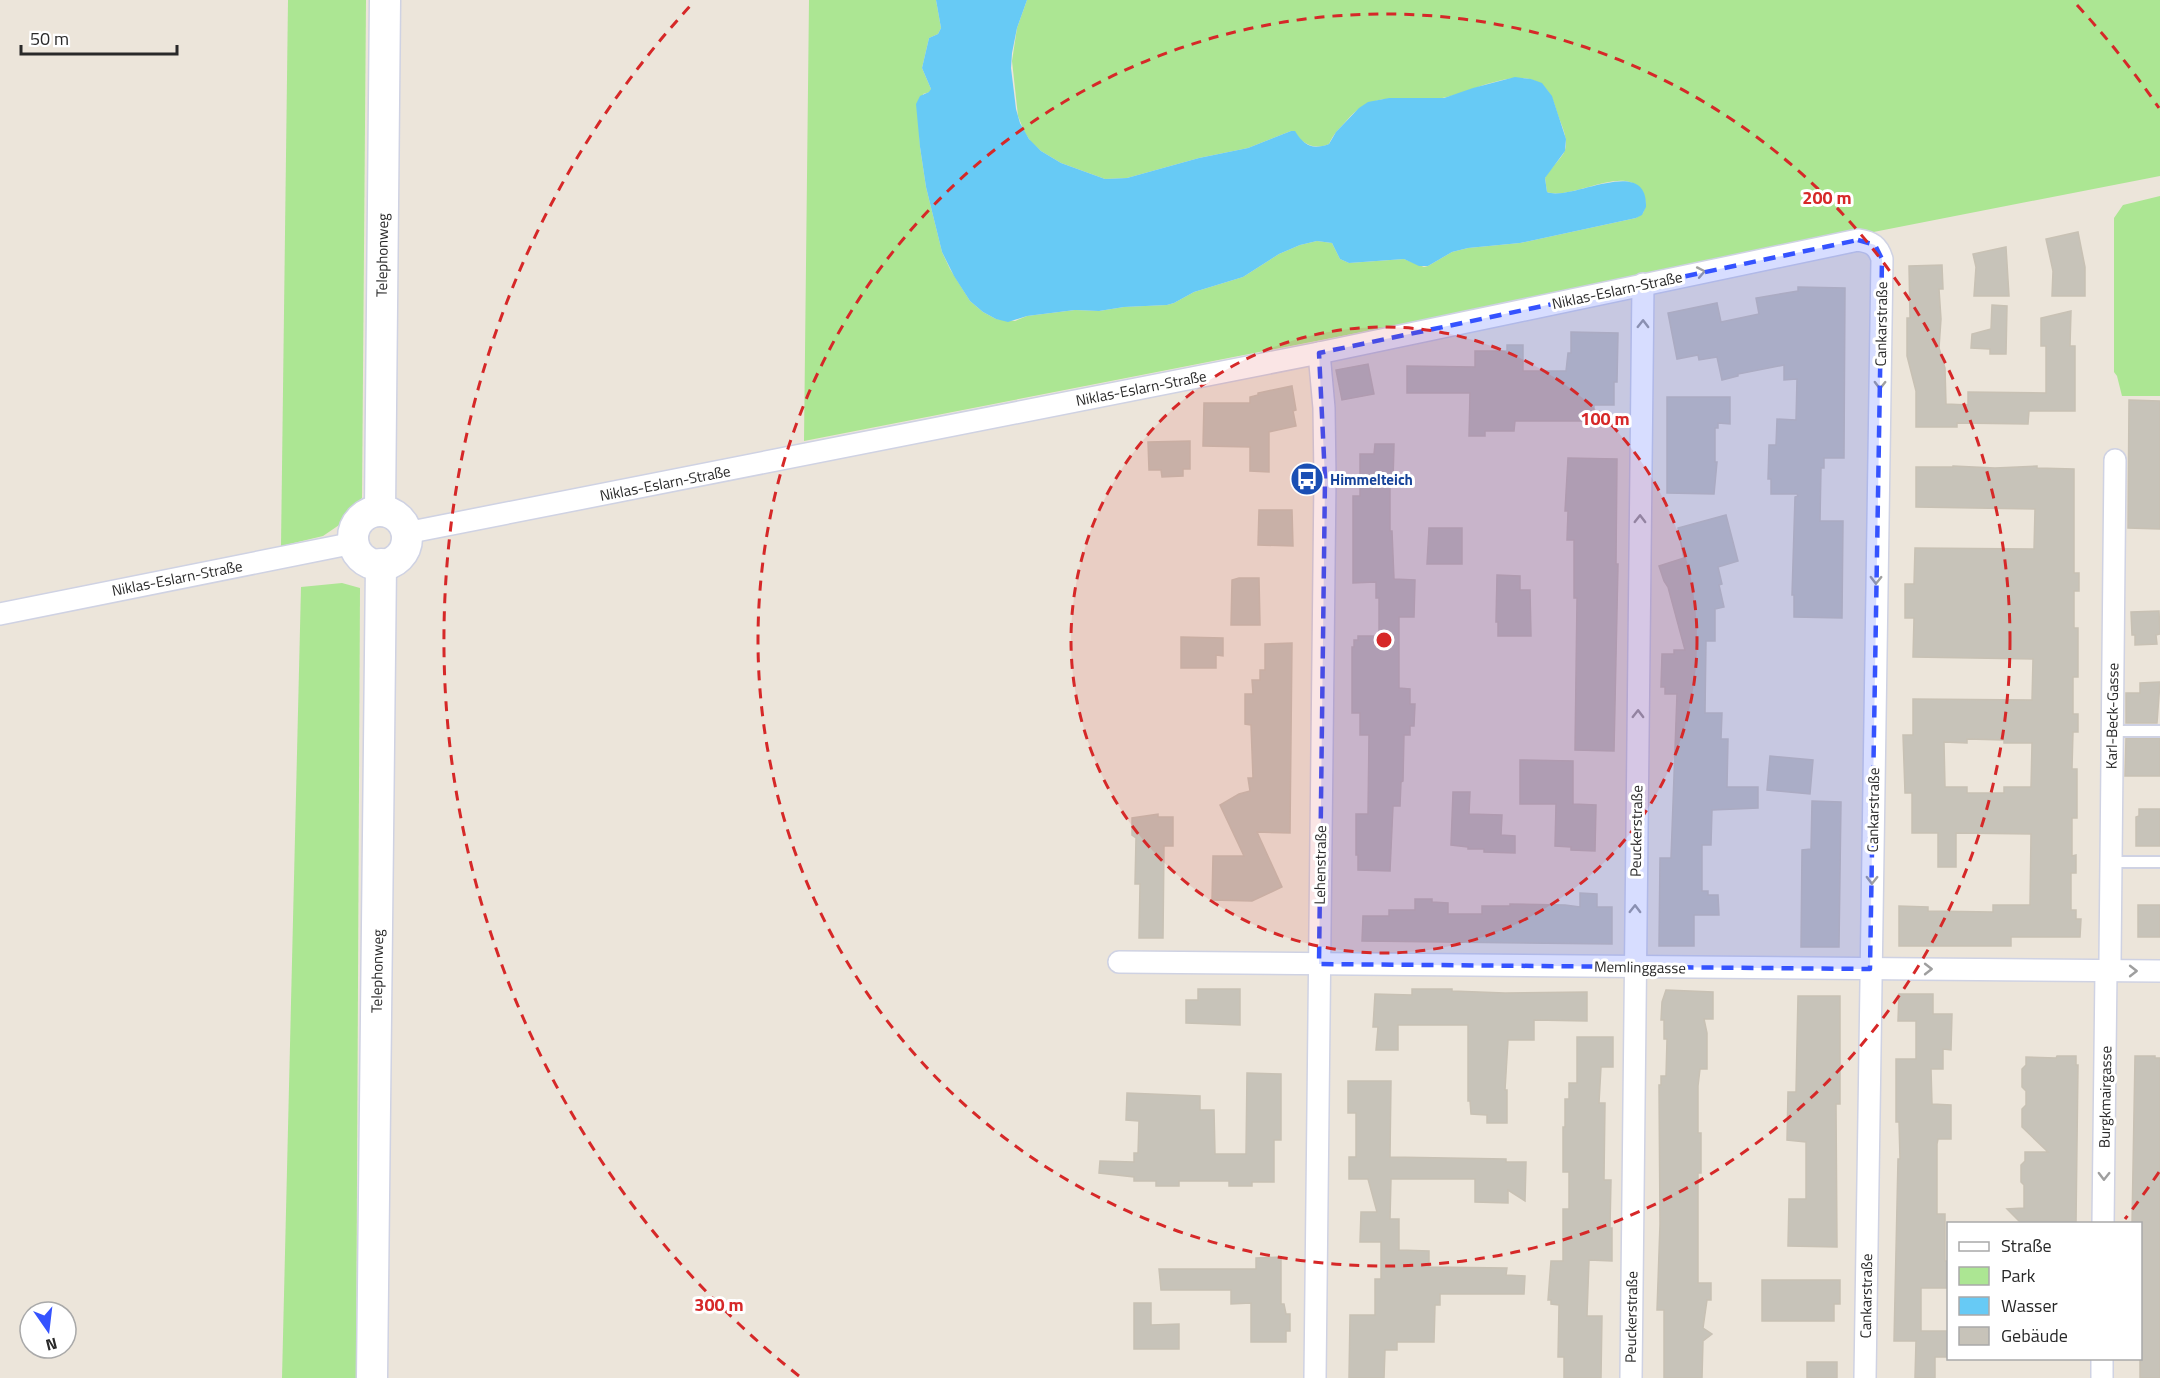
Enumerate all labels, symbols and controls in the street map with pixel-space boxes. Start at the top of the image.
scale bar [21,18,177,56]
text: 50 m [30,25,69,52]
text: 200 m [1802,184,1852,211]
street label: Telephonweg [370,213,394,297]
street label: Niklas-Eslarn-Straße [1550,265,1684,315]
one-way arrow [1695,266,1705,279]
street label: Cankarstraße [1869,281,1893,367]
one-way arrow [1637,319,1649,328]
street label: Niklas-Eslarn-Straße [1074,364,1208,412]
one-way arrow [1874,380,1886,389]
text: 100 m [1580,405,1630,432]
street label: Niklas-Eslarn-Straße [598,459,732,507]
bus stop icon: Himmelteich [1289,461,1325,497]
place label: Himmelteich [1330,468,1413,491]
one-way arrow [1634,514,1646,523]
street label: Niklas-Eslarn-Straße [110,554,244,602]
one-way arrow [1870,575,1883,584]
centre of rings [1374,630,1394,650]
street label: Karl-Beck-Gasse [2100,663,2124,769]
one-way arrow [1632,709,1644,718]
street label: Cankarstraße [1861,767,1885,853]
street label: Peuckerstraße [1624,785,1648,877]
street label: Lehenstraße [1308,825,1332,905]
one-way arrow [1865,875,1878,884]
one-way arrow [1629,904,1641,913]
street label: Telephonweg [365,929,389,1013]
street label: Memlinggasse [1594,955,1686,979]
one-way arrow [1924,963,1933,975]
one-way arrow [2129,965,2138,977]
street label: Burgkmairgasse [2093,1046,2117,1148]
one-way arrow [2098,1172,2110,1181]
legend [1947,1222,2142,1360]
text: Straße [2001,1232,2052,1259]
street label: Cankarstraße [1854,1253,1878,1339]
text: Park [2001,1262,2036,1289]
street label: Peuckerstraße [1619,1271,1643,1363]
text: 300 m [694,1291,744,1318]
text: Wasser [2001,1292,2058,1319]
north arrow [18,1300,78,1360]
text: Gebäude [2001,1322,2068,1349]
text: N [43,1332,60,1358]

